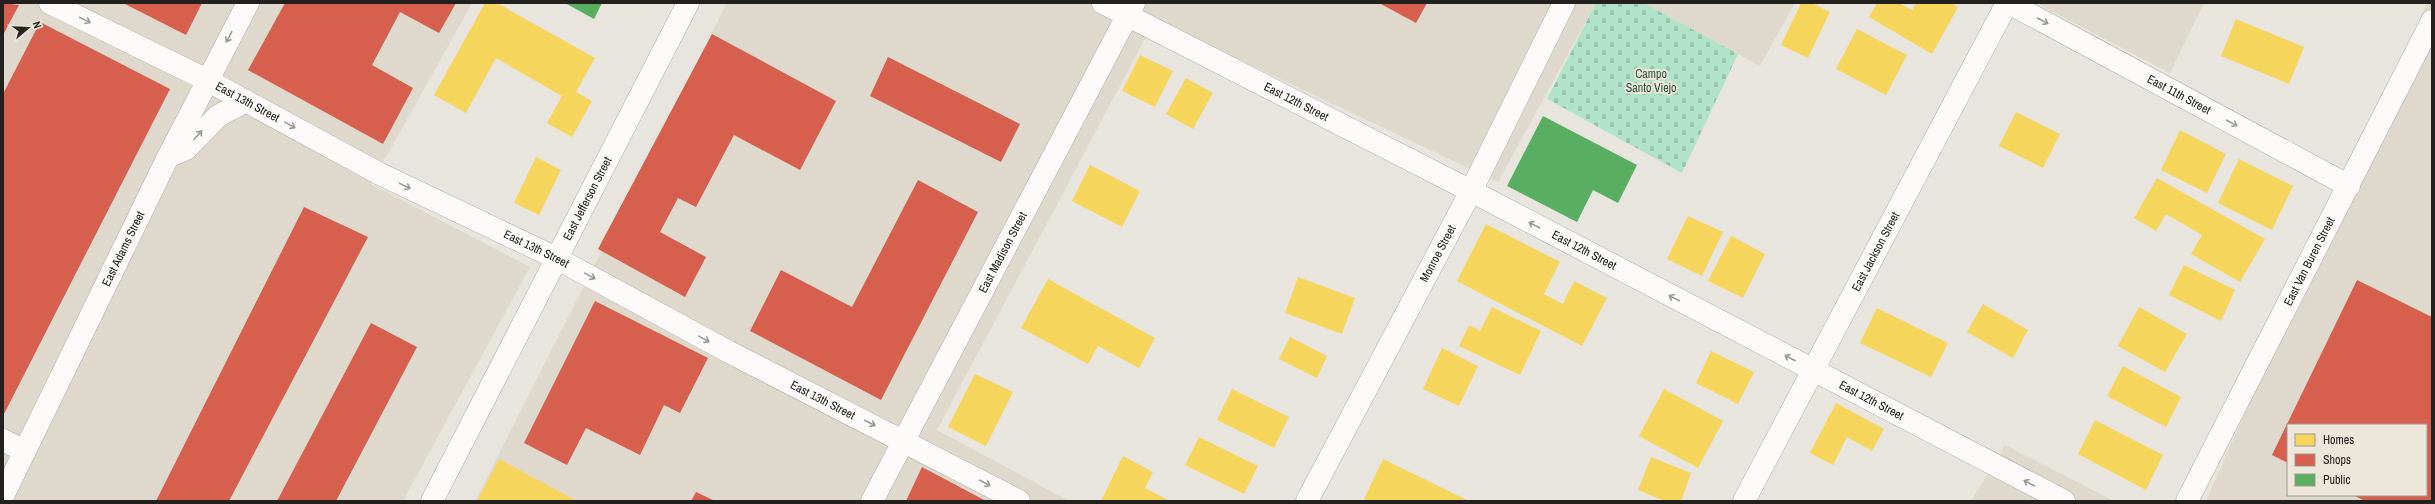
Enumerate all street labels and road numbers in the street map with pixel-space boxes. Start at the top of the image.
street label: East 11th Street [2144,71,2214,118]
street label: East 13th Street [213,78,283,126]
street label: East 12th Street [1261,79,1332,125]
street label: East Jefferson Street [559,154,616,243]
street label: East Adams Street [98,208,149,289]
street label: East Madison Street [975,209,1031,296]
street label: East Jackson Street [1848,209,1903,294]
street label: East Van Buren Street [2280,214,2339,308]
street label: Monroe Street [1416,222,1460,285]
street label: East 13th Street [501,226,572,272]
street label: East 12th Street [1549,227,1620,274]
street label: East 13th Street [788,377,858,424]
street label: East 12th Street [1836,377,1907,424]

